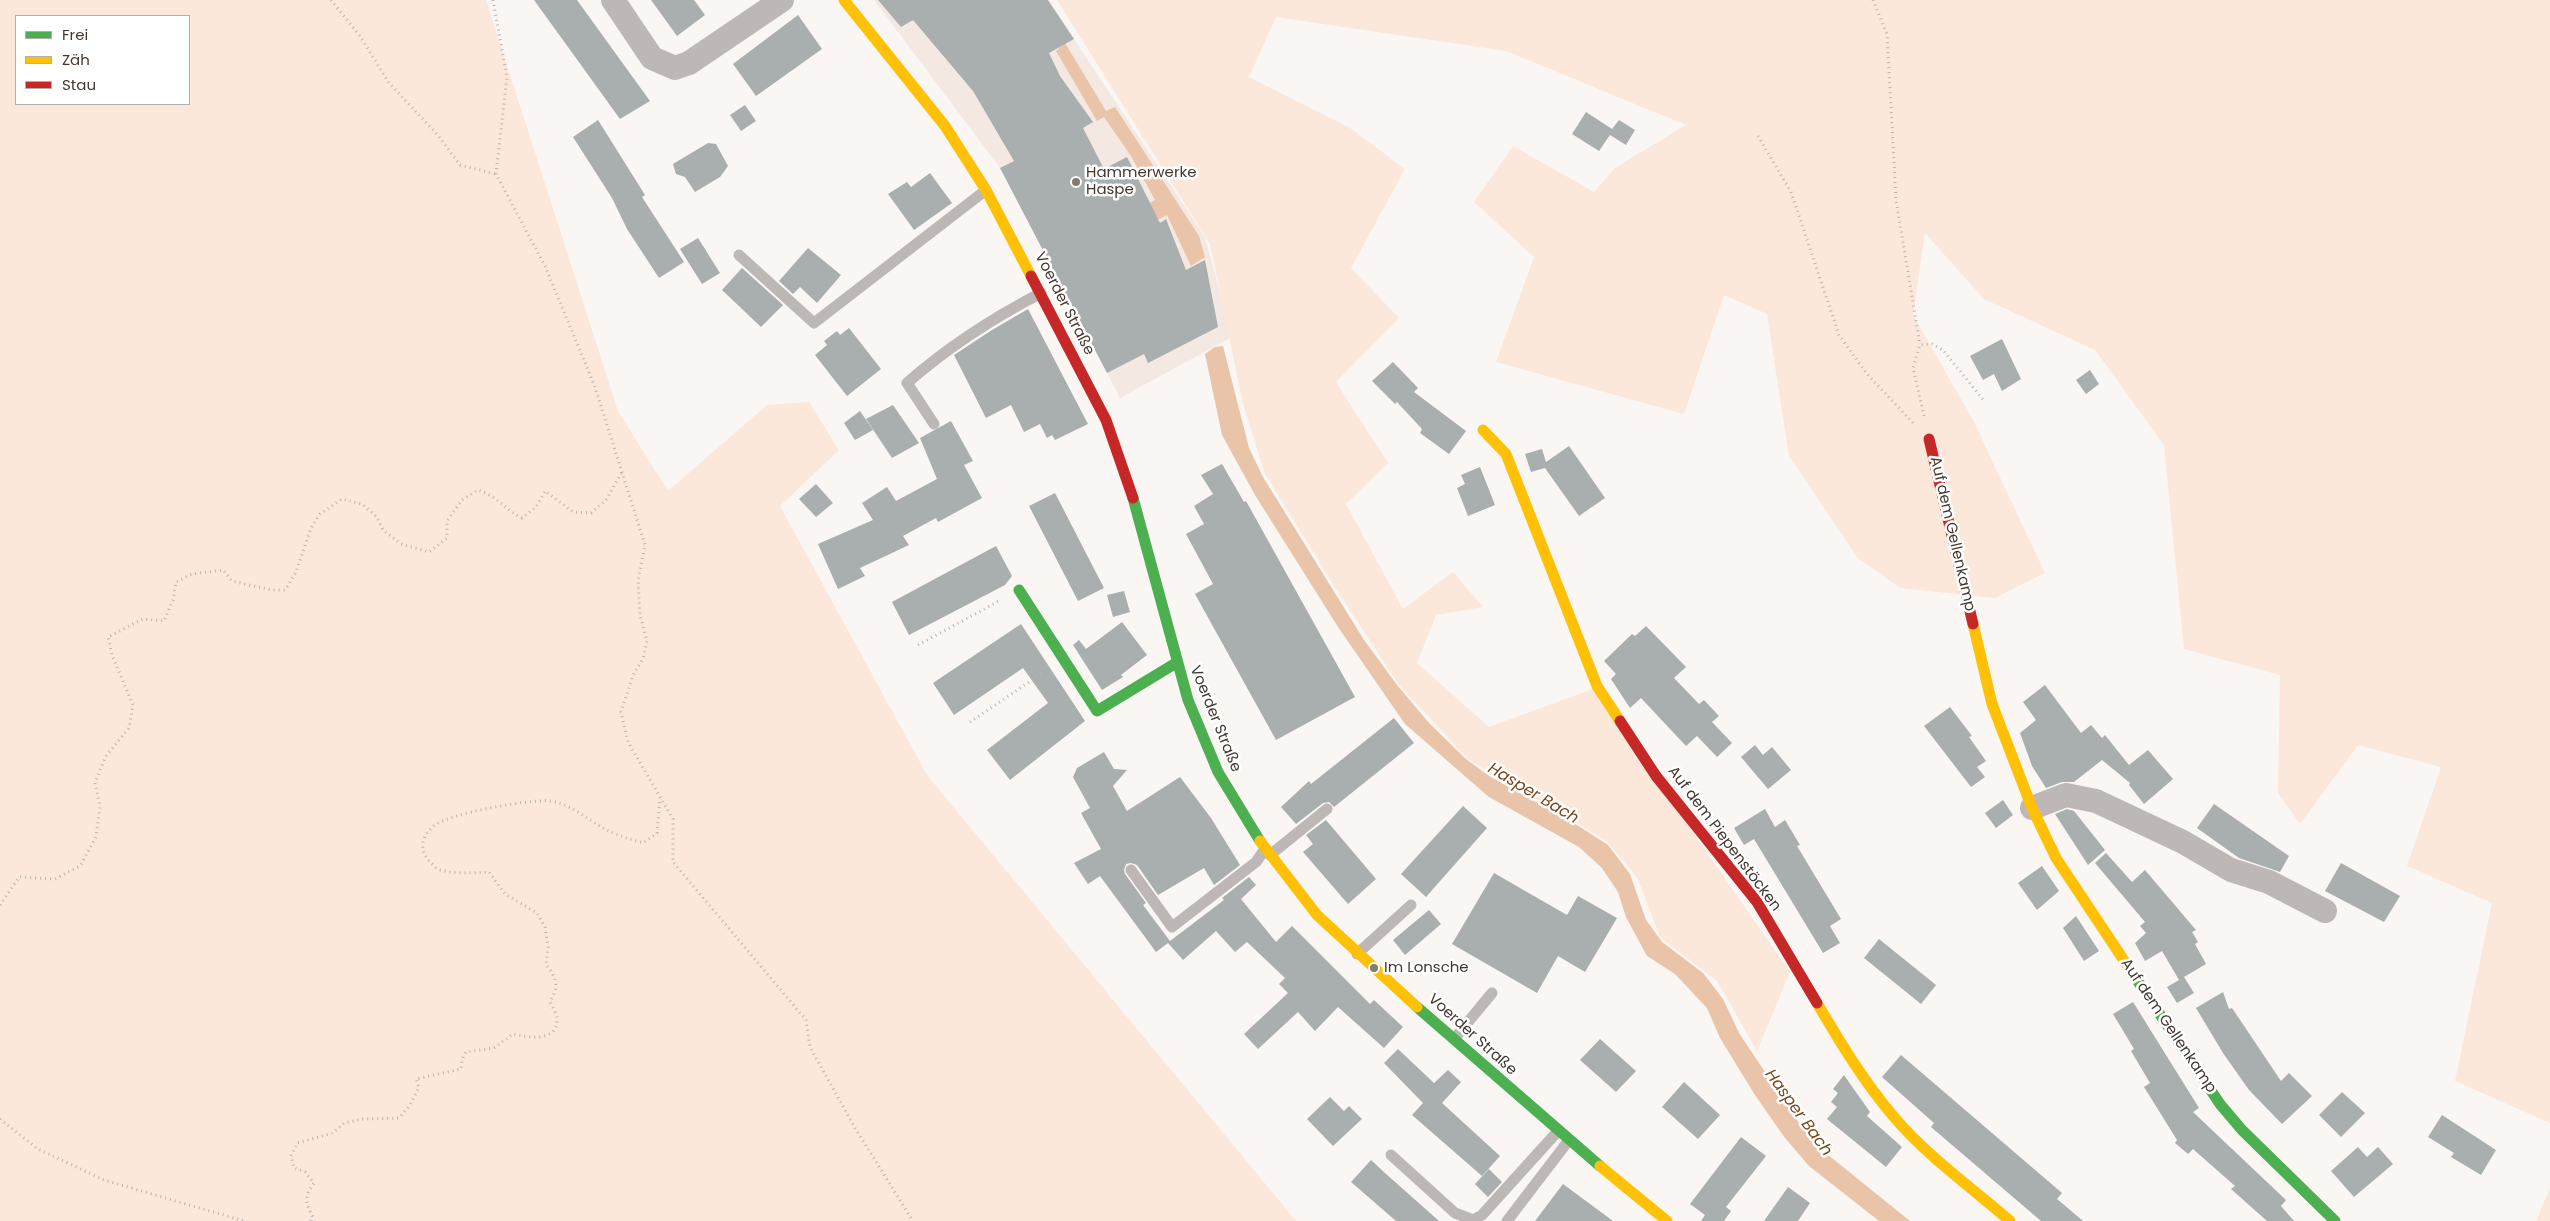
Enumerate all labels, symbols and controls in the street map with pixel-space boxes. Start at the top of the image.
legend [15,15,190,105]
text: Frei [62,24,88,45]
text: Zäh [62,49,90,70]
text: Stau [62,74,96,95]
place label: Hammerwerke Haspe [1086,164,1197,199]
marker: Hammerwerke Haspe [1070,176,1082,188]
street label: Voerder Straße [1030,249,1098,359]
street label: Auf dem Gellenkamp [1925,455,1979,613]
street label: Voerder Straße [1185,663,1245,775]
water label: Hasper Bach [1484,759,1582,829]
street label: Auf dem Piepenstöcken [1664,763,1784,915]
street label: Auf dem Gellenkamp [2116,955,2220,1097]
place label: Im Lonsche [1384,959,1469,977]
marker: Im Lonsche [1368,962,1380,974]
street label: Voerder Straße [1424,990,1520,1080]
water label: Hasper Bach [1760,1066,1836,1160]

